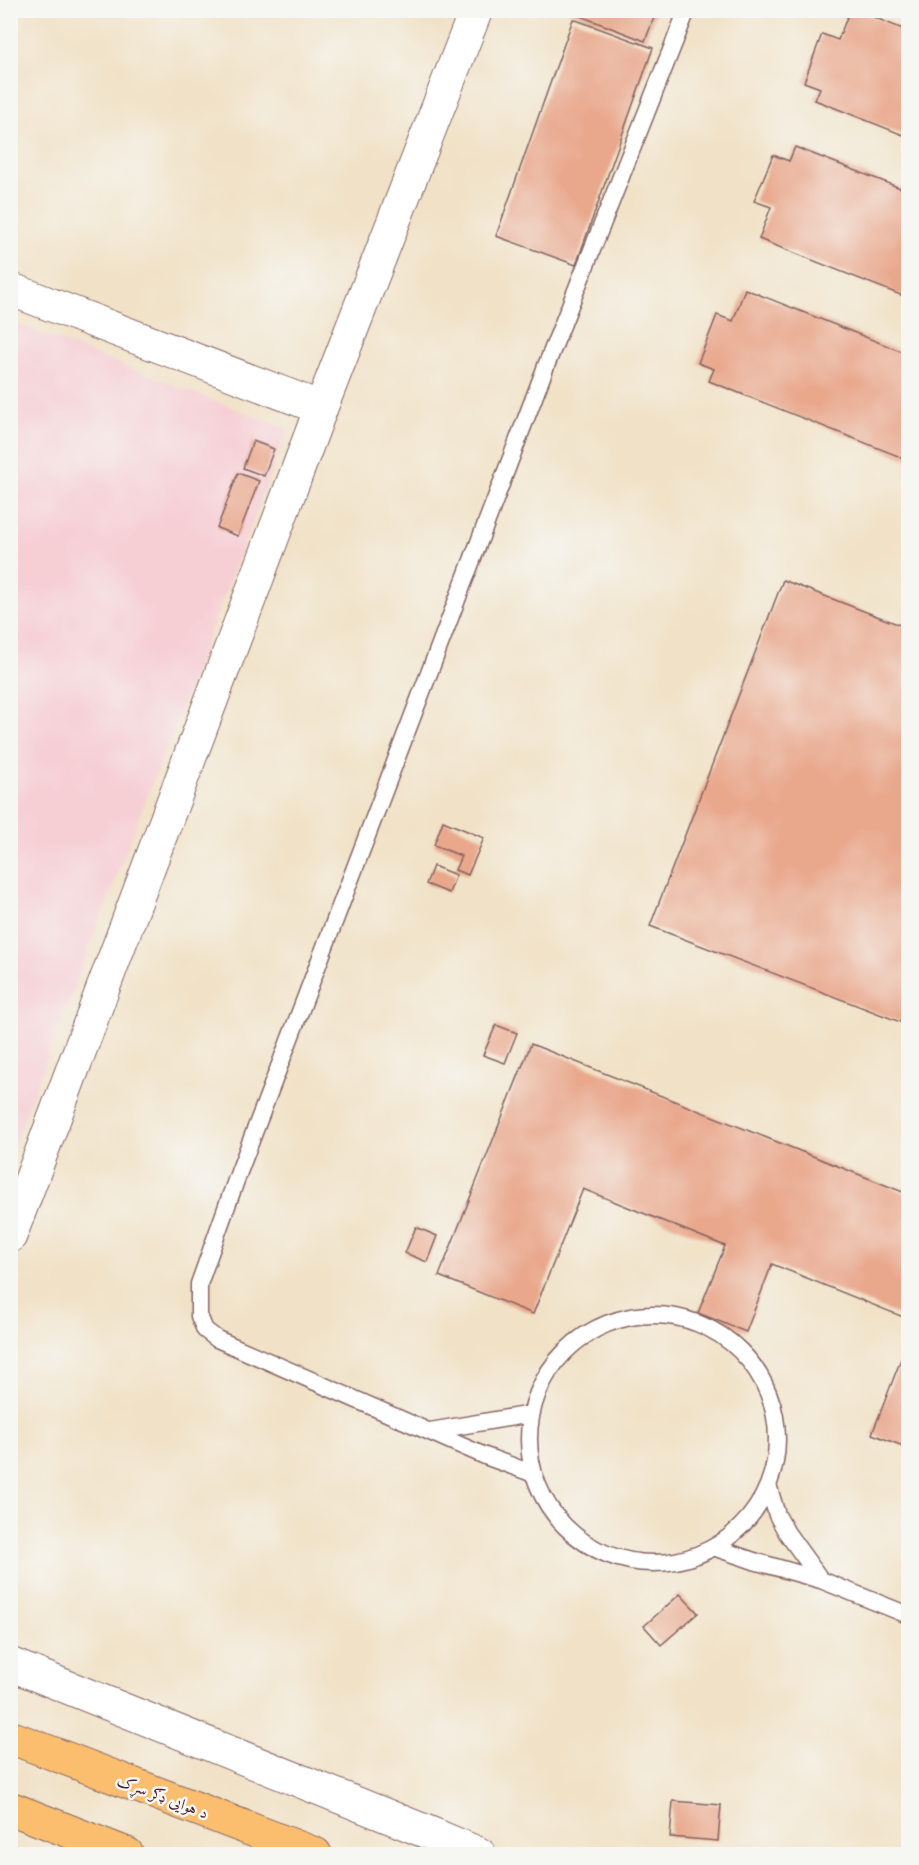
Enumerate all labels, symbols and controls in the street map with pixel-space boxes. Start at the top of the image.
street label: د هوایی ډګر سړک [114,1771,211,1825]

